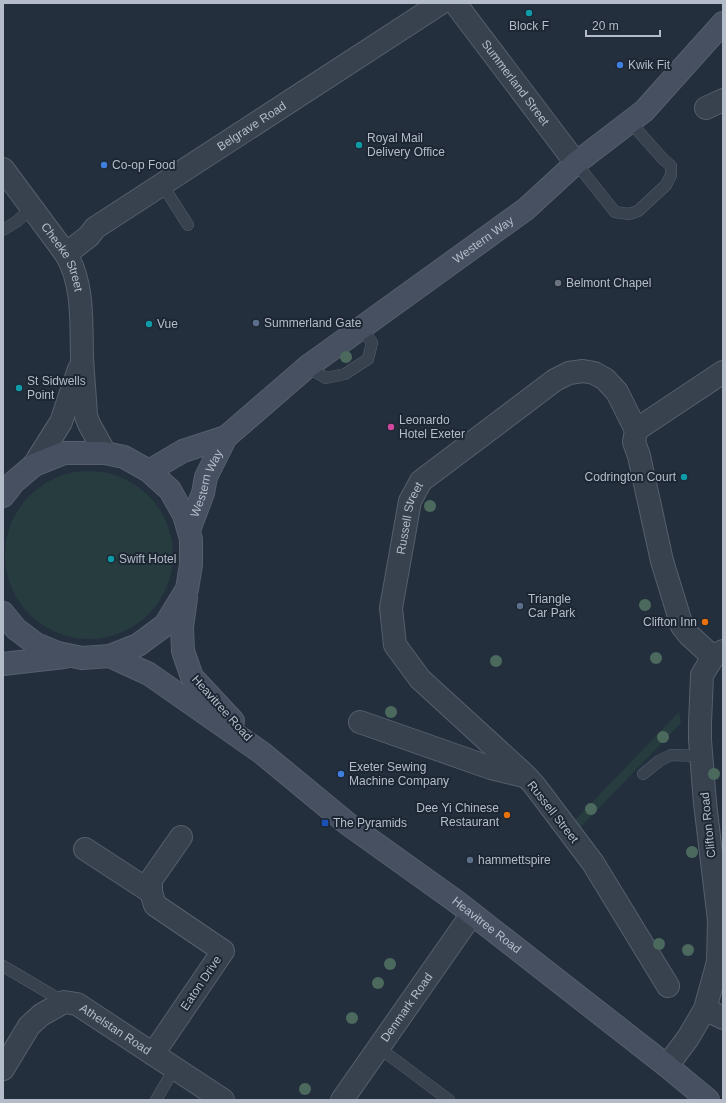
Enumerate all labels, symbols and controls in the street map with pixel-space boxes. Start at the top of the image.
marker: Block F [524,8,534,18]
scale bar [586,12,660,38]
place label: Block F [509,19,549,33]
text: 20 m [592,19,619,33]
street label: Summerland Street [479,37,553,129]
place label: Kwik Fit [628,58,671,72]
marker: Kwik Fit [615,60,625,70]
street label: Belgrave Road [214,99,289,154]
place label: Royal Mail Delivery Office [367,131,445,159]
marker: Royal Mail Delivery Office [354,140,364,150]
place label: Co-op Food [112,158,175,172]
marker: Co-op Food [99,160,109,170]
street label: Western Way [450,213,516,266]
street label: Cheeke Street [38,220,86,293]
place label: Belmont Chapel [566,276,651,290]
marker: Belmont Chapel [553,278,563,288]
place label: Summerland Gate [264,316,362,330]
place label: Vue [157,317,178,331]
marker: Summerland Gate [251,318,261,328]
marker: Vue [144,319,154,329]
place label: St Sidwells Point [27,374,86,402]
marker: St Sidwells Point [14,383,24,393]
place label: Leonardo Hotel Exeter [399,413,465,441]
marker: Leonardo Hotel Exeter [386,422,396,432]
street label: Western Way [188,447,226,519]
place label: Codrington Court [585,470,677,484]
marker: Codrington Court [679,472,689,482]
street label: Russell Street [394,479,426,555]
place label: Swift Hotel [119,552,176,566]
marker: Swift Hotel [106,554,116,564]
place label: Triangle Car Park [528,592,576,620]
marker: Triangle Car Park [515,601,525,611]
place label: Clifton Inn [643,615,697,629]
marker: Clifton Inn [700,617,710,627]
street label: Heavitree Road [189,672,255,744]
place label: Exeter Sewing Machine Company [349,760,449,788]
marker: Exeter Sewing Machine Company [336,769,346,779]
street label: Russell Street [524,778,582,846]
street label: Clifton Road [698,791,718,859]
place label: Dee Yi Chinese Restaurant [416,801,500,829]
marker: Dee Yi Chinese Restaurant [502,810,512,820]
place label: The Pyramids [333,816,407,830]
marker: The Pyramids [320,818,330,828]
place label: hammettspire [478,853,551,867]
marker: hammettspire [465,855,475,865]
street label: Heavitree Road [449,894,524,956]
street label: Eaton Drive [178,953,225,1013]
street label: Denmark Road [378,970,436,1045]
street label: Athelstan Road [77,1001,154,1058]

